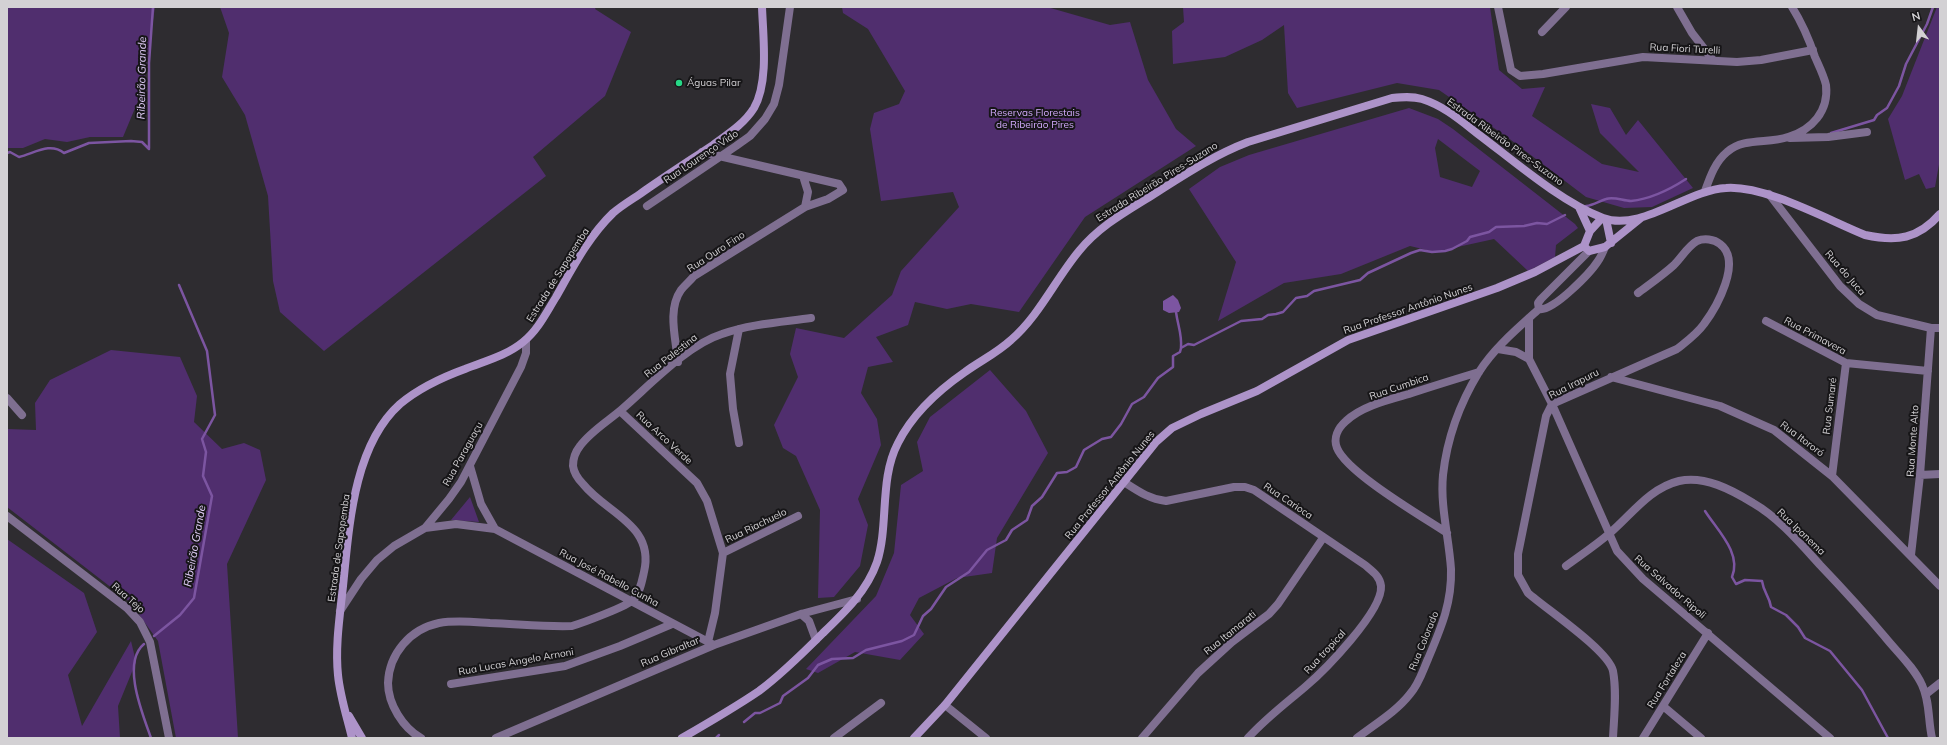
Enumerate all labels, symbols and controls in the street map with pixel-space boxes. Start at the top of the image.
north arrow [1899,8,1939,48]
text: N [1910,9,1922,24]
water label: Ribeirão Grande [135,36,149,120]
street label: Rua Fiori Turelli [1649,41,1721,57]
place label: Águas Pilar [687,77,741,89]
marker: Águas Pilar [674,78,684,88]
street label: Estrada Ribeirão Pires-Suzano [1444,96,1566,188]
park label: Reservas Florestais de Ribeirão Pires [990,107,1080,130]
street label: Rua Lourenço Vido [661,128,741,186]
street label: Estrada Ribeirão Pires-Suzano [1094,140,1220,224]
street label: Estrada de Sapopemba [524,226,592,324]
street label: Rua Ouro Fino [685,229,747,275]
street label: Rua do Juca [1822,248,1868,298]
street label: Rua Professor Antônio Nunes [1342,281,1474,337]
street label: Rua Primavera [1782,315,1848,357]
street label: Rua Palestina [642,332,700,380]
street label: Rua Irapuru [1547,366,1601,402]
street label: Rua Cumbica [1368,371,1430,403]
street label: Rua Sumaré [1821,377,1839,435]
street label: Rua Monte Alto [1905,405,1921,477]
street label: Rua Arco Verde [633,409,695,467]
street label: Rua Itororó [1778,419,1826,459]
street label: Rua Paraguaçu [440,420,486,488]
street label: Rua Professor Antônio Nunes [1063,428,1157,542]
street label: Rua Carioca [1261,480,1315,522]
street label: Estrada de Sapopemba [326,493,352,603]
water label: Ribeirão Grande [181,504,209,588]
street label: Rua Riachuelo [723,506,789,546]
street label: Rua Ipanema [1775,506,1827,558]
street label: Rua José Rabello Cunha [557,547,661,609]
street label: Rua Salvador Ripoli [1632,553,1708,621]
street label: Rua Tejo [109,580,147,616]
street label: Rua Itamarati [1201,608,1259,658]
street label: Rua Colorado [1407,610,1441,672]
street label: Rua tropical [1302,628,1348,676]
street label: Rua Gibraltar [639,634,701,670]
street label: Rua Lucas Angelo Arnoni [457,646,575,678]
street label: Rua Fortaleza [1645,649,1689,711]

